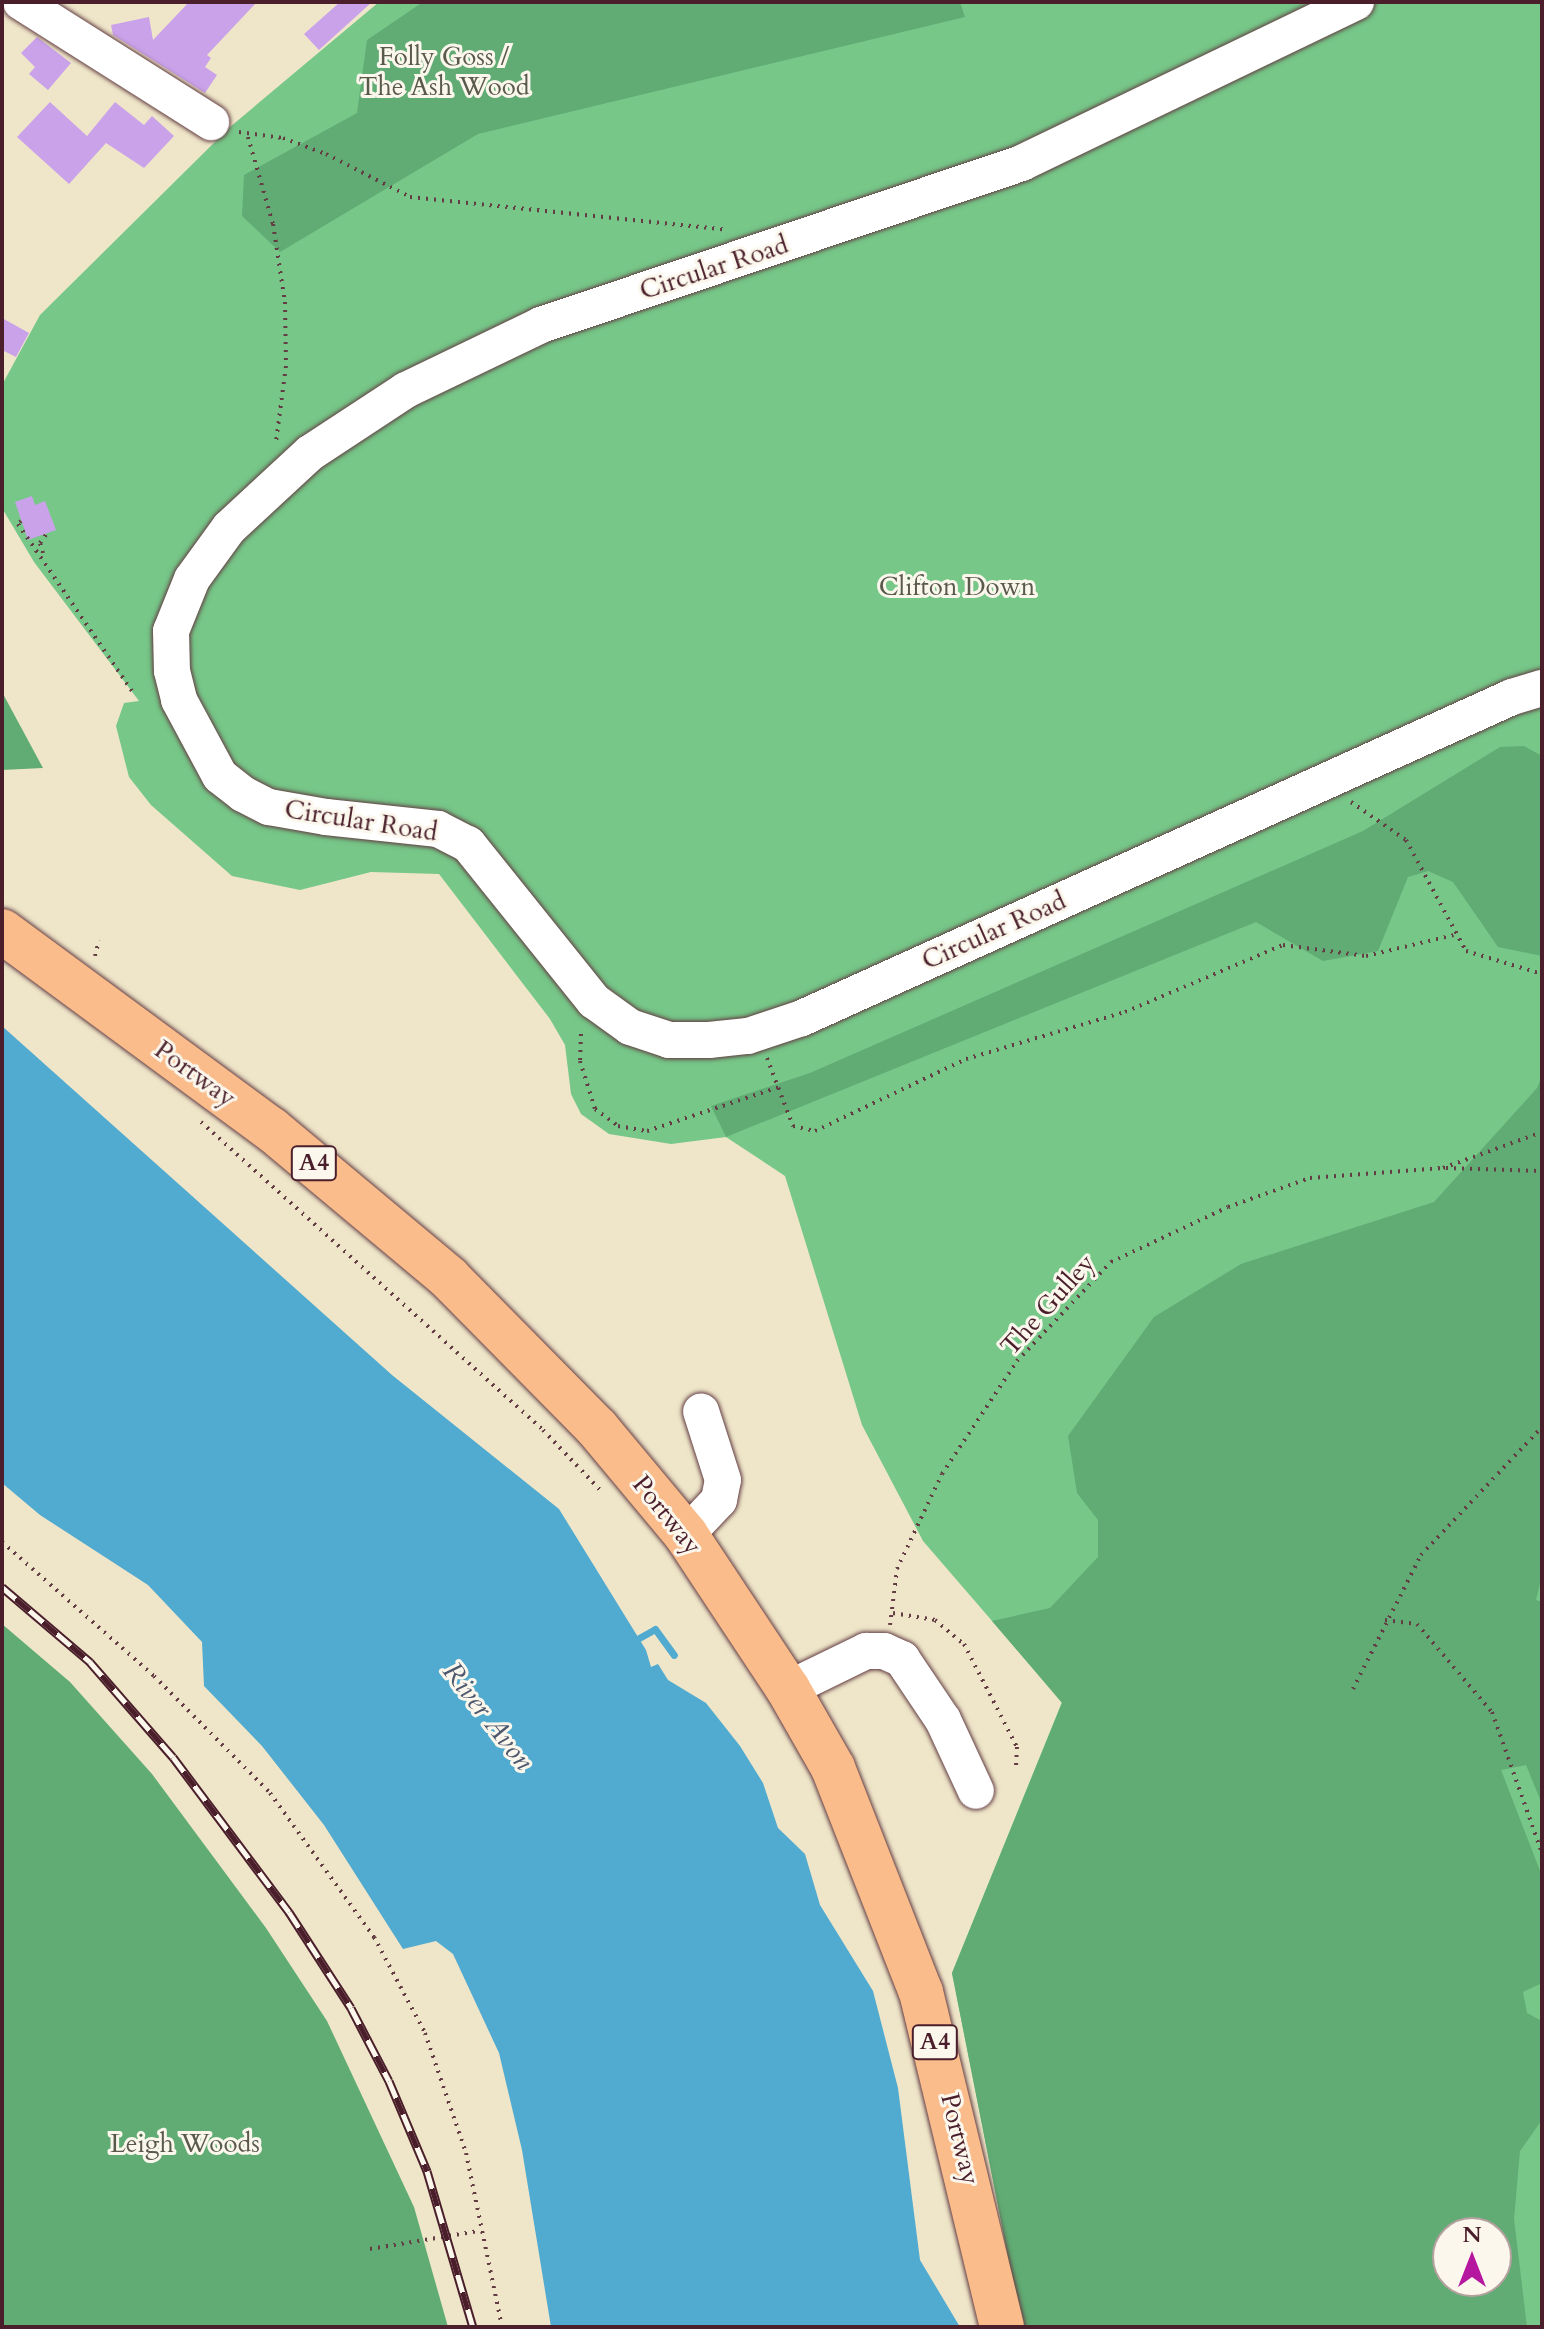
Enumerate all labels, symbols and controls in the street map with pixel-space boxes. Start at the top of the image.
park label: Folly Goss / The Ash Wood [358,41,530,102]
street label: Circular Road [636,229,792,307]
park label: Clifton Down [879,571,1035,603]
street label: Circular Road [282,794,440,848]
street label: Circular Road [917,885,1071,977]
street label: Portway [148,1034,242,1114]
road number: A4 [290,1143,338,1183]
street label: The Gulley [994,1248,1102,1362]
street label: Portway [626,1469,708,1561]
water label: River Avon [435,1655,541,1777]
road number: A4 [911,2022,959,2062]
street label: Portway [934,2090,986,2188]
park label: Leigh Woods [110,2128,260,2160]
north arrow [1432,2217,1512,2297]
text: N [1462,2220,1482,2250]

